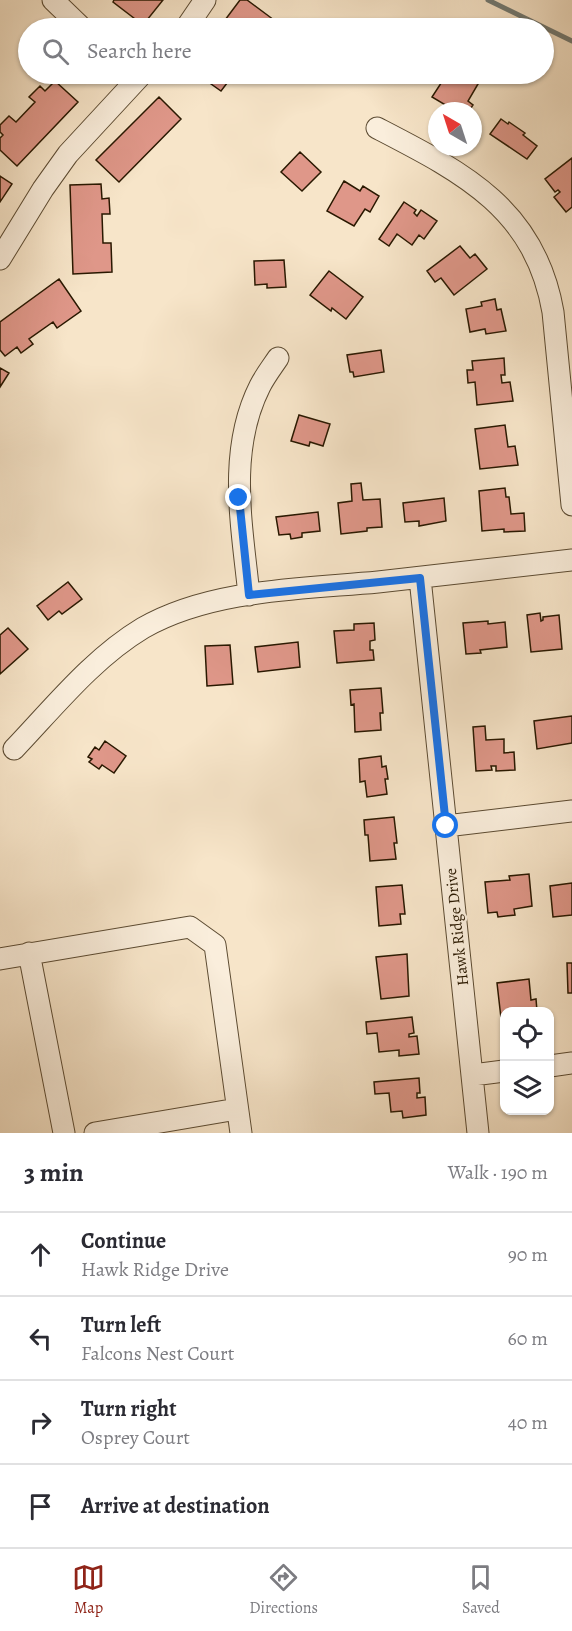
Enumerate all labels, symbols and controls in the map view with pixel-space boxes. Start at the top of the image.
search box [18,18,554,84]
icon: search [39,35,72,68]
text: Search here [87,36,192,66]
north arrow [428,102,482,156]
route end [225,484,251,510]
route start [432,812,458,838]
street label: Hawk Ridge Drive [440,867,474,987]
map controls [500,1007,554,1115]
button: locate [500,1007,554,1061]
button: layers [500,1061,554,1115]
text: 3 min [24,1155,84,1190]
text: Walk · 190 m [448,1159,548,1186]
text: Continue [81,1226,166,1256]
icon: ahead [24,1238,57,1271]
text: 90 m [508,1241,548,1268]
text: Hawk Ridge Drive [81,1256,229,1283]
text: Turn left [81,1310,161,1340]
icon: left [24,1322,57,1355]
text: 60 m [508,1325,548,1352]
text: Falcons Nest Court [81,1340,234,1367]
text: Turn right [81,1394,177,1424]
icon: right [24,1406,57,1439]
text: 40 m [508,1409,548,1436]
text: Osprey Court [81,1424,190,1451]
icon: arrive [24,1490,57,1523]
text: Arrive at destination [81,1491,270,1521]
tab: Map [72,1561,105,1619]
tab: Directions [249,1561,318,1619]
tab: Saved [462,1561,500,1619]

